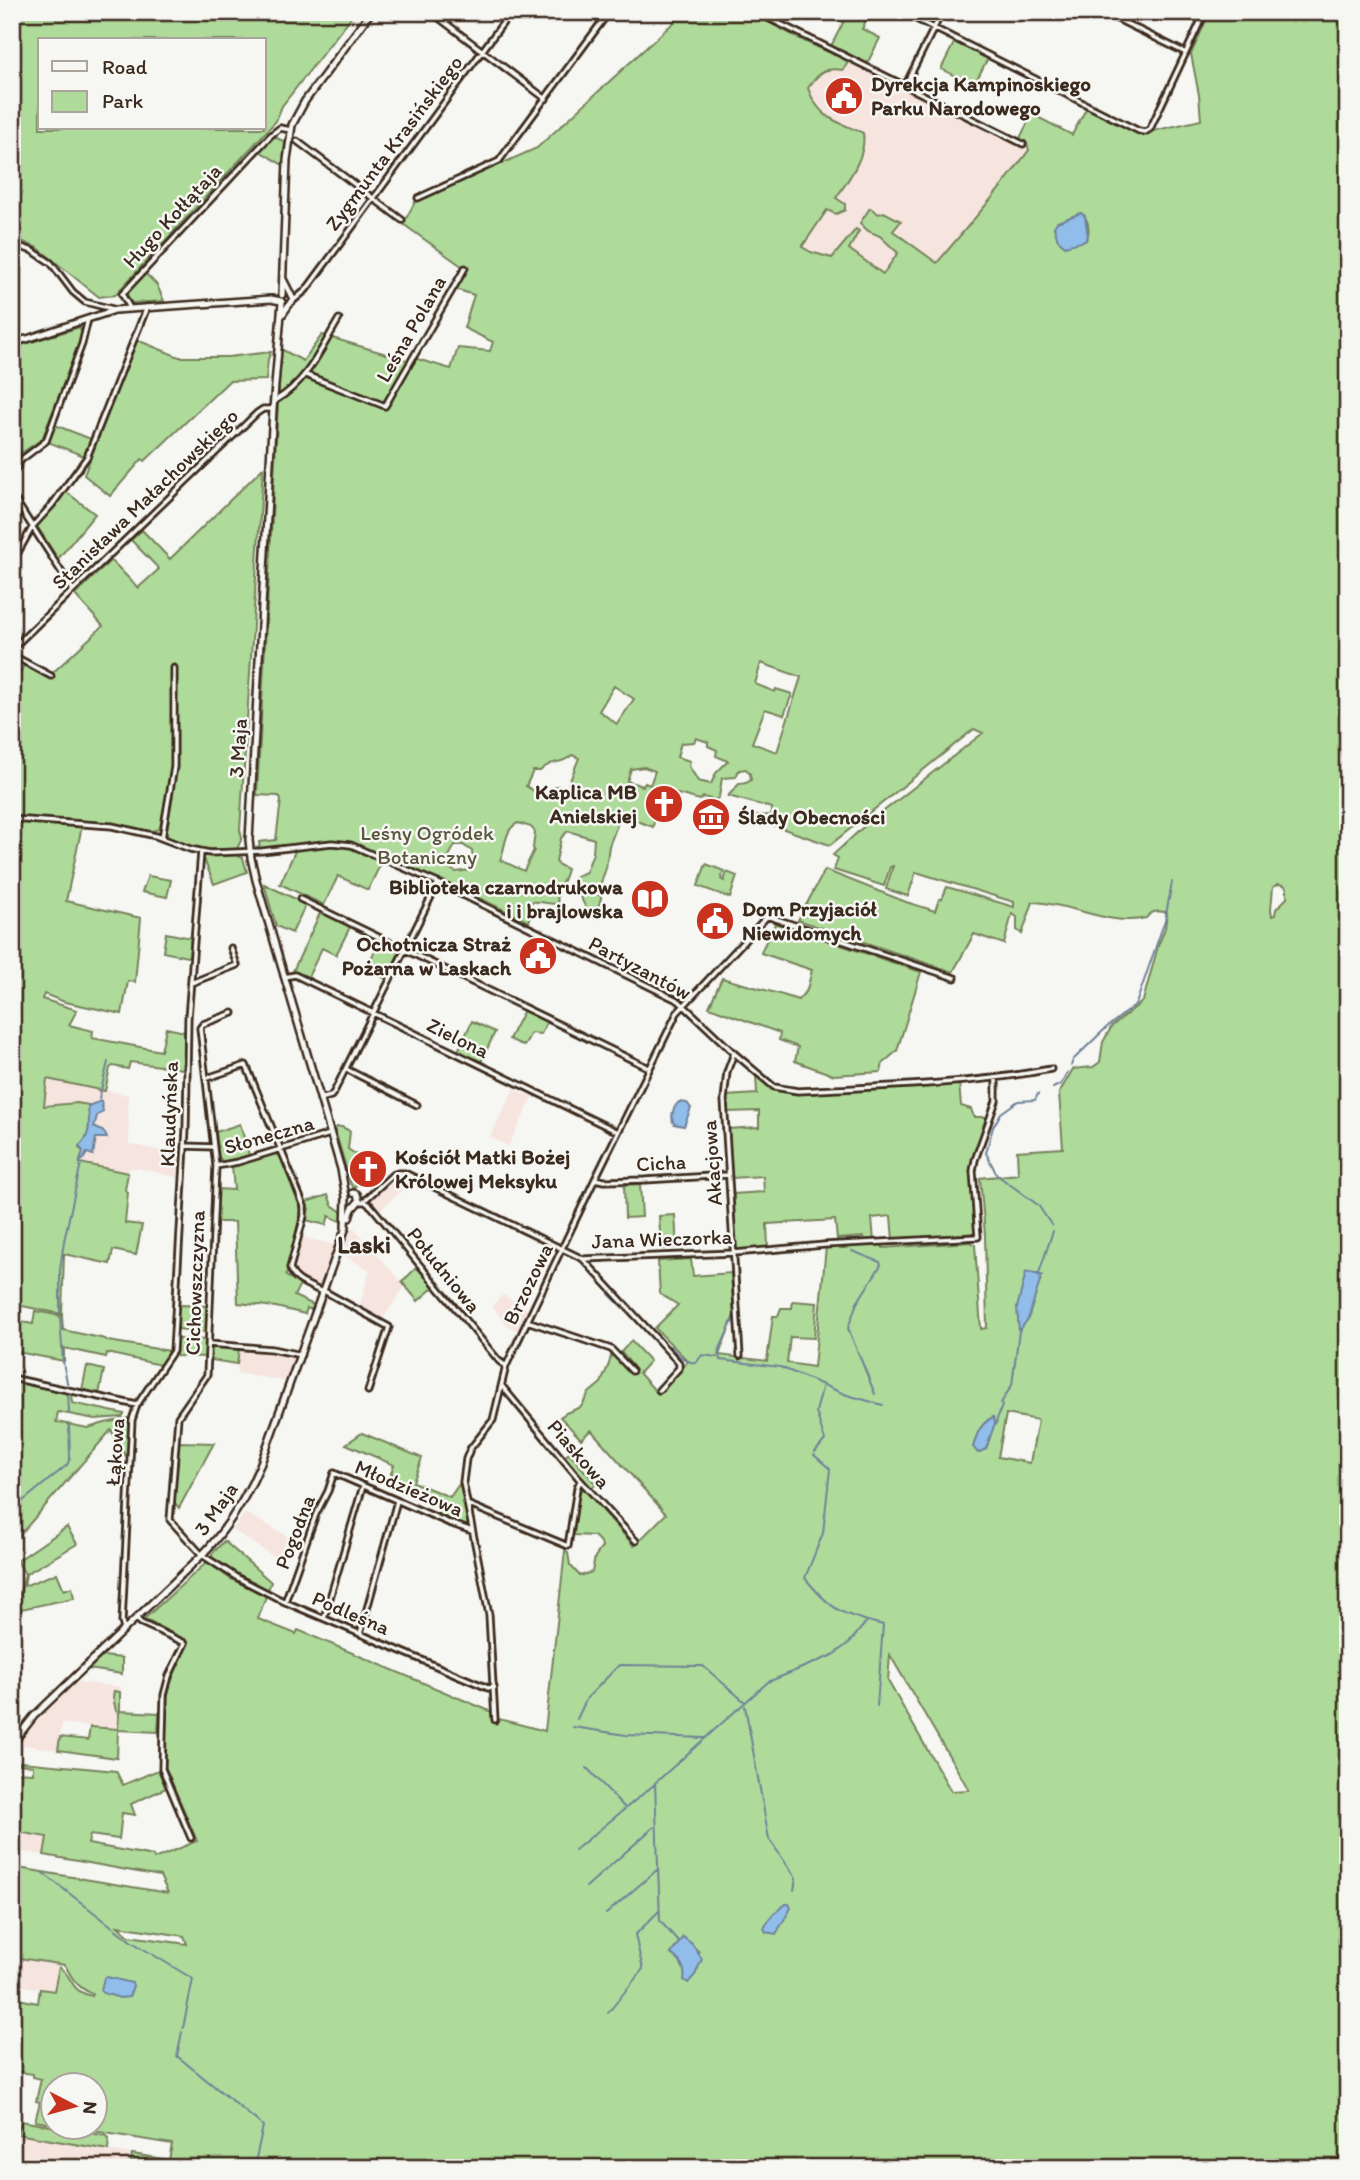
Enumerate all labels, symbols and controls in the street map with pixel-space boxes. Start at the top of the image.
legend [38,38,266,130]
street label: Zygmunta Krasińskiego [320,50,468,235]
text: Road [102,54,148,79]
place label: Dyrekcja Kampinoskiego Parku Narodowego [871,71,1091,121]
public building icon: Dyrekcja Kampinoskiego Parku Narodowego [823,75,865,117]
text: Park [102,88,144,113]
street label: Hugo Kołłątaja [117,158,226,273]
street label: Leśna Polana [370,271,451,386]
street label: Stanisława Małachowskiego [46,403,243,594]
street label: 3 Maja [223,718,252,778]
place label: Kaplica MB Anielskiej [535,779,637,829]
church icon: Kaplica MB Anielskiej [643,783,685,825]
museum icon: Ślady Obecności [690,796,732,838]
place label: Ślady Obecności [738,804,885,830]
park label: Leśny Ogródek Botaniczny [360,820,494,869]
place label: Biblioteka czarnodrukowa i i brajlowska [389,874,624,924]
library icon: Biblioteka czarnodrukowa i i brajlowska [629,878,671,920]
place label: Dom Przyjaciół Niewidomych [742,896,878,946]
public building icon: Dom Przyjaciół Niewidomych [694,900,736,942]
street label: Partyzantów [585,930,696,1005]
place label: Ochotnicza Straż Pożarna w Laskach [342,931,512,980]
public building icon: Ochotnicza Straż Pożarna w Laskach [517,935,559,977]
street label: Zielona [423,1012,493,1063]
street label: Klaudyńska [154,1061,183,1167]
street label: Słoneczna [221,1110,317,1159]
street label: Akacjowa [696,1119,727,1207]
place label: Kościół Matki Bożej Królowej Meksyku [395,1144,570,1194]
church icon: Kościół Matki Bożej Królowej Meksyku [347,1148,389,1190]
street label: Cicha [635,1149,686,1176]
street label: Cichowszczyzna [179,1210,210,1356]
street label: Południowa [402,1222,487,1318]
street label: Jana Wieczorka [591,1224,733,1253]
district label: Laski [337,1230,391,1259]
street label: Brzozowa [497,1239,558,1329]
street label: Piaskowa [542,1414,616,1493]
street label: Łąkowa [100,1417,129,1487]
street label: Młodzieżowa [351,1454,467,1522]
street label: 3 Maja [188,1477,243,1540]
street label: Pogodna [269,1491,320,1573]
street label: Podleśna [309,1585,394,1640]
north arrow [38,2072,108,2142]
text: N [78,2100,103,2115]

